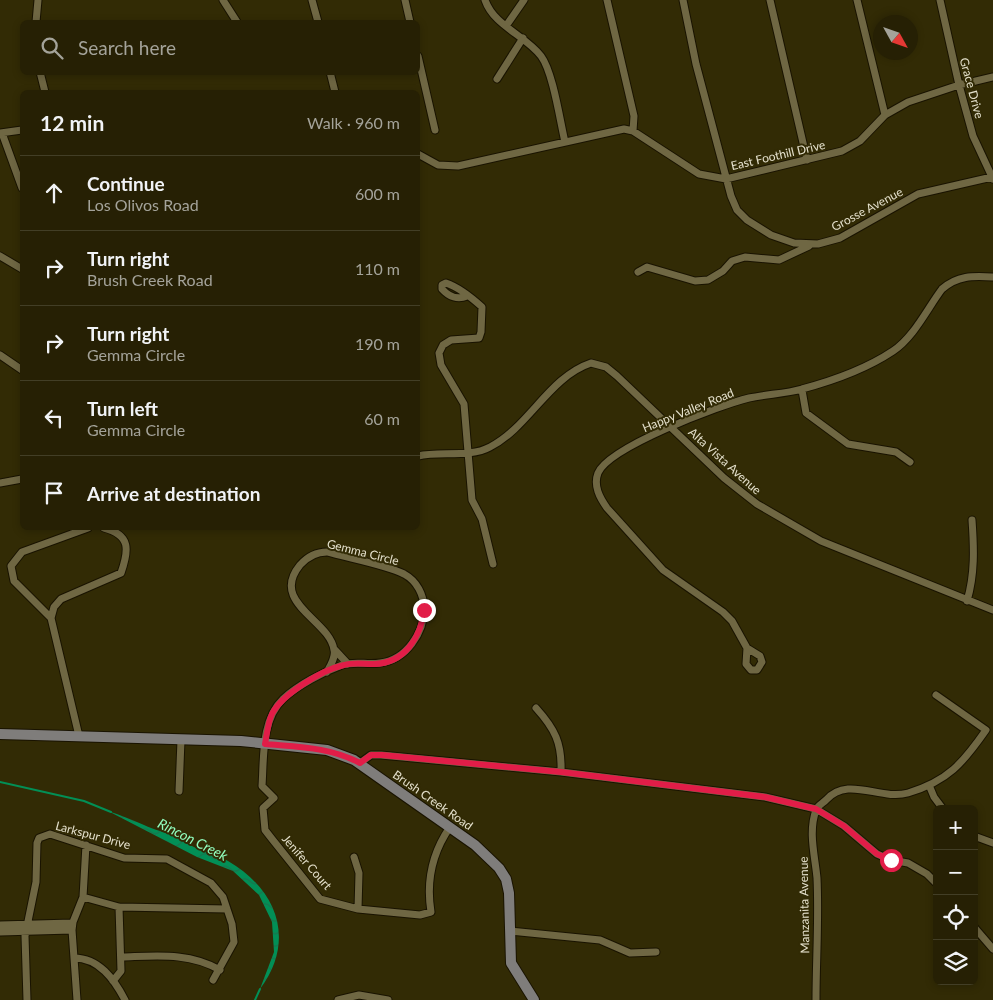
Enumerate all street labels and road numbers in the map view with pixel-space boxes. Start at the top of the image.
street label: Grace Drive [957,56,987,120]
street label: East Foothill Drive [729,137,827,173]
street label: Grosse Avenue [829,184,905,234]
street label: Happy Valley Road [640,385,736,435]
street label: Alta Vista Avenue [686,424,764,498]
street label: Gemma Circle [325,536,401,568]
street label: Brush Creek Road [390,767,476,833]
street label: Larkspur Drive [54,818,132,852]
street label: Jenifer Court [279,831,336,893]
street label: Manzanita Avenue [796,856,812,954]

